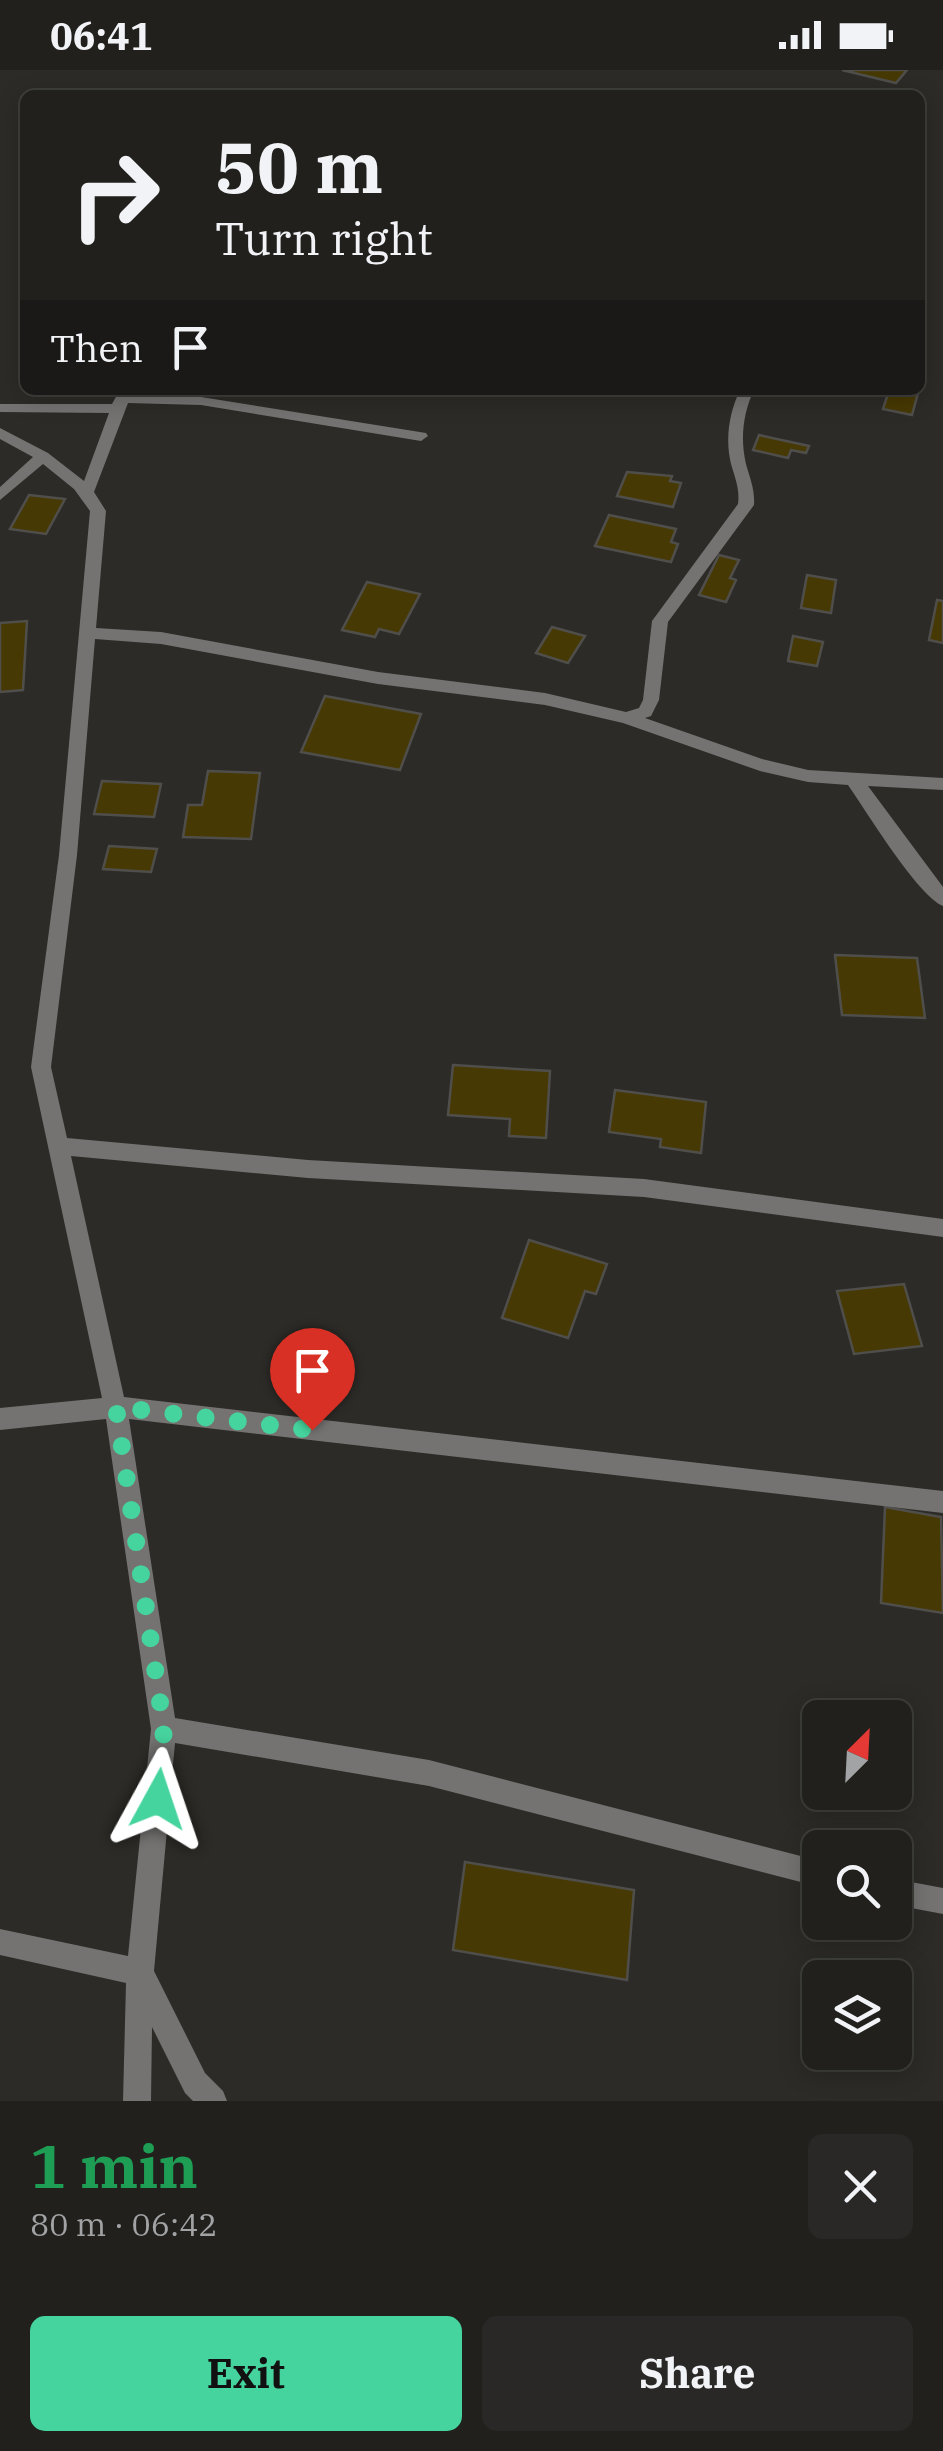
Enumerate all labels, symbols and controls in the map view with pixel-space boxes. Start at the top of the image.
text: 06:41 [50,11,153,60]
text: 50 m [215,121,383,212]
icon: right [50,130,180,260]
text: Turn right [215,209,433,267]
icon: arrive [163,320,218,375]
text: Then [50,323,143,372]
pin [270,1328,355,1431]
icon: arrive [285,1343,340,1398]
north arrow [802,1700,912,1810]
map controls [802,1700,912,2070]
position arrow [106,1747,210,1851]
button: search [802,1830,912,1940]
button: layers [802,1960,912,2070]
text: 1 min [30,2126,198,2205]
button: close [808,2134,913,2239]
text: 80 m · 06:42 [30,2203,218,2245]
button: Exit [30,2316,462,2431]
button: Share [482,2316,913,2431]

